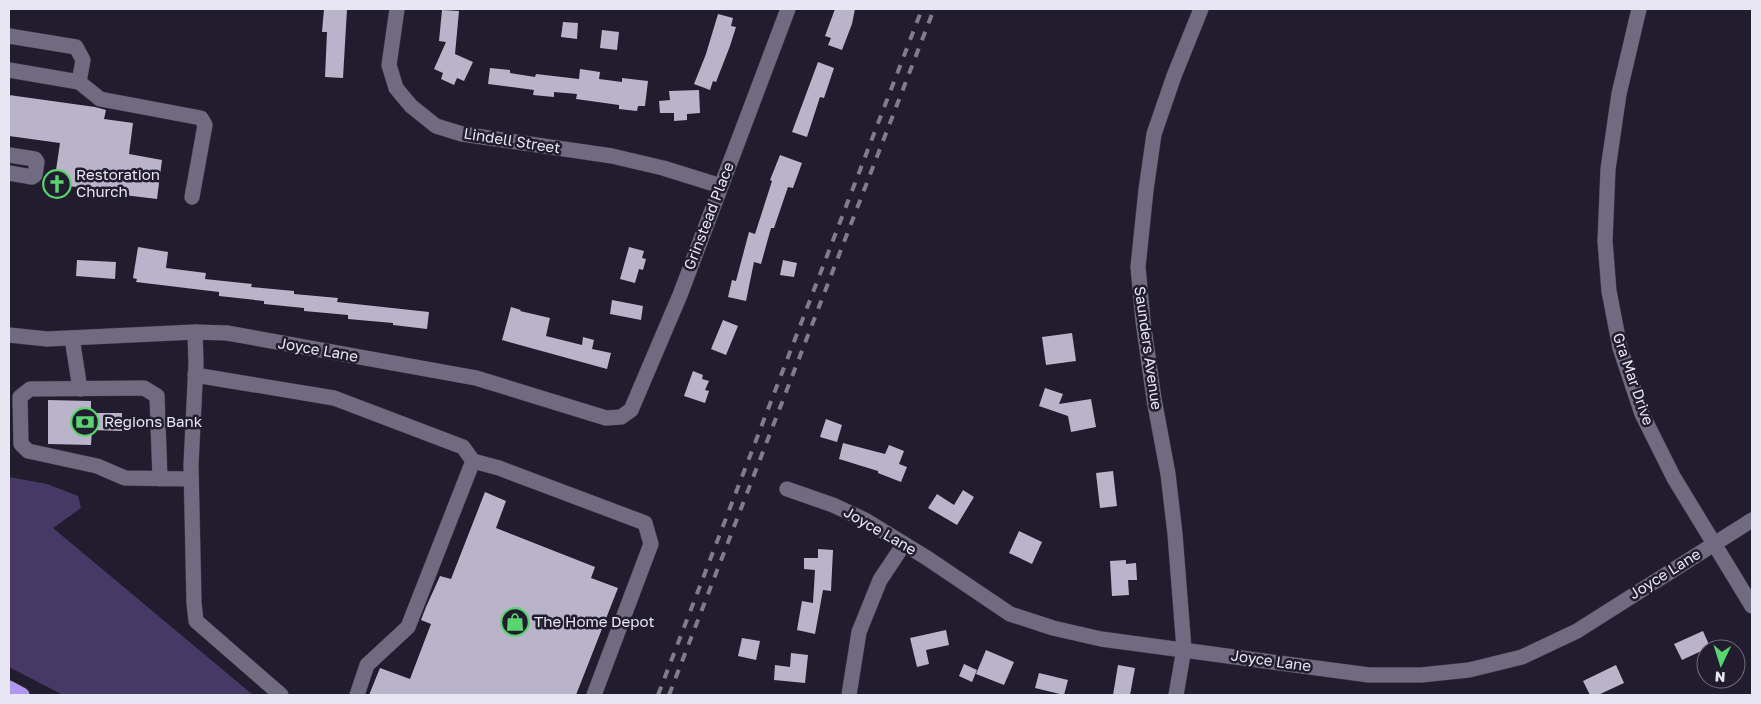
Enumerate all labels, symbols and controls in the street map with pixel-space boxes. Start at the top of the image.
street label: Lindell Street [463,123,562,157]
street label: Grinstead Place [679,159,737,272]
place label: Restoration Church [76,165,160,200]
church icon: Restoration Church [42,169,72,199]
street label: Saunders Avenue [1131,285,1167,411]
street label: Gra Mar Drive [1610,330,1658,428]
street label: Joyce Lane [277,333,360,365]
bank icon: Regions Bank [70,407,100,437]
place label: Regions Bank [104,412,203,430]
street label: Joyce Lane [841,502,920,558]
street label: Joyce Lane [1625,544,1704,602]
shop icon: The Home Depot [500,607,530,637]
place label: The Home Depot [534,612,655,630]
north arrow [1696,639,1746,689]
street label: Joyce Lane [1230,645,1313,675]
text: N [1714,669,1726,686]

